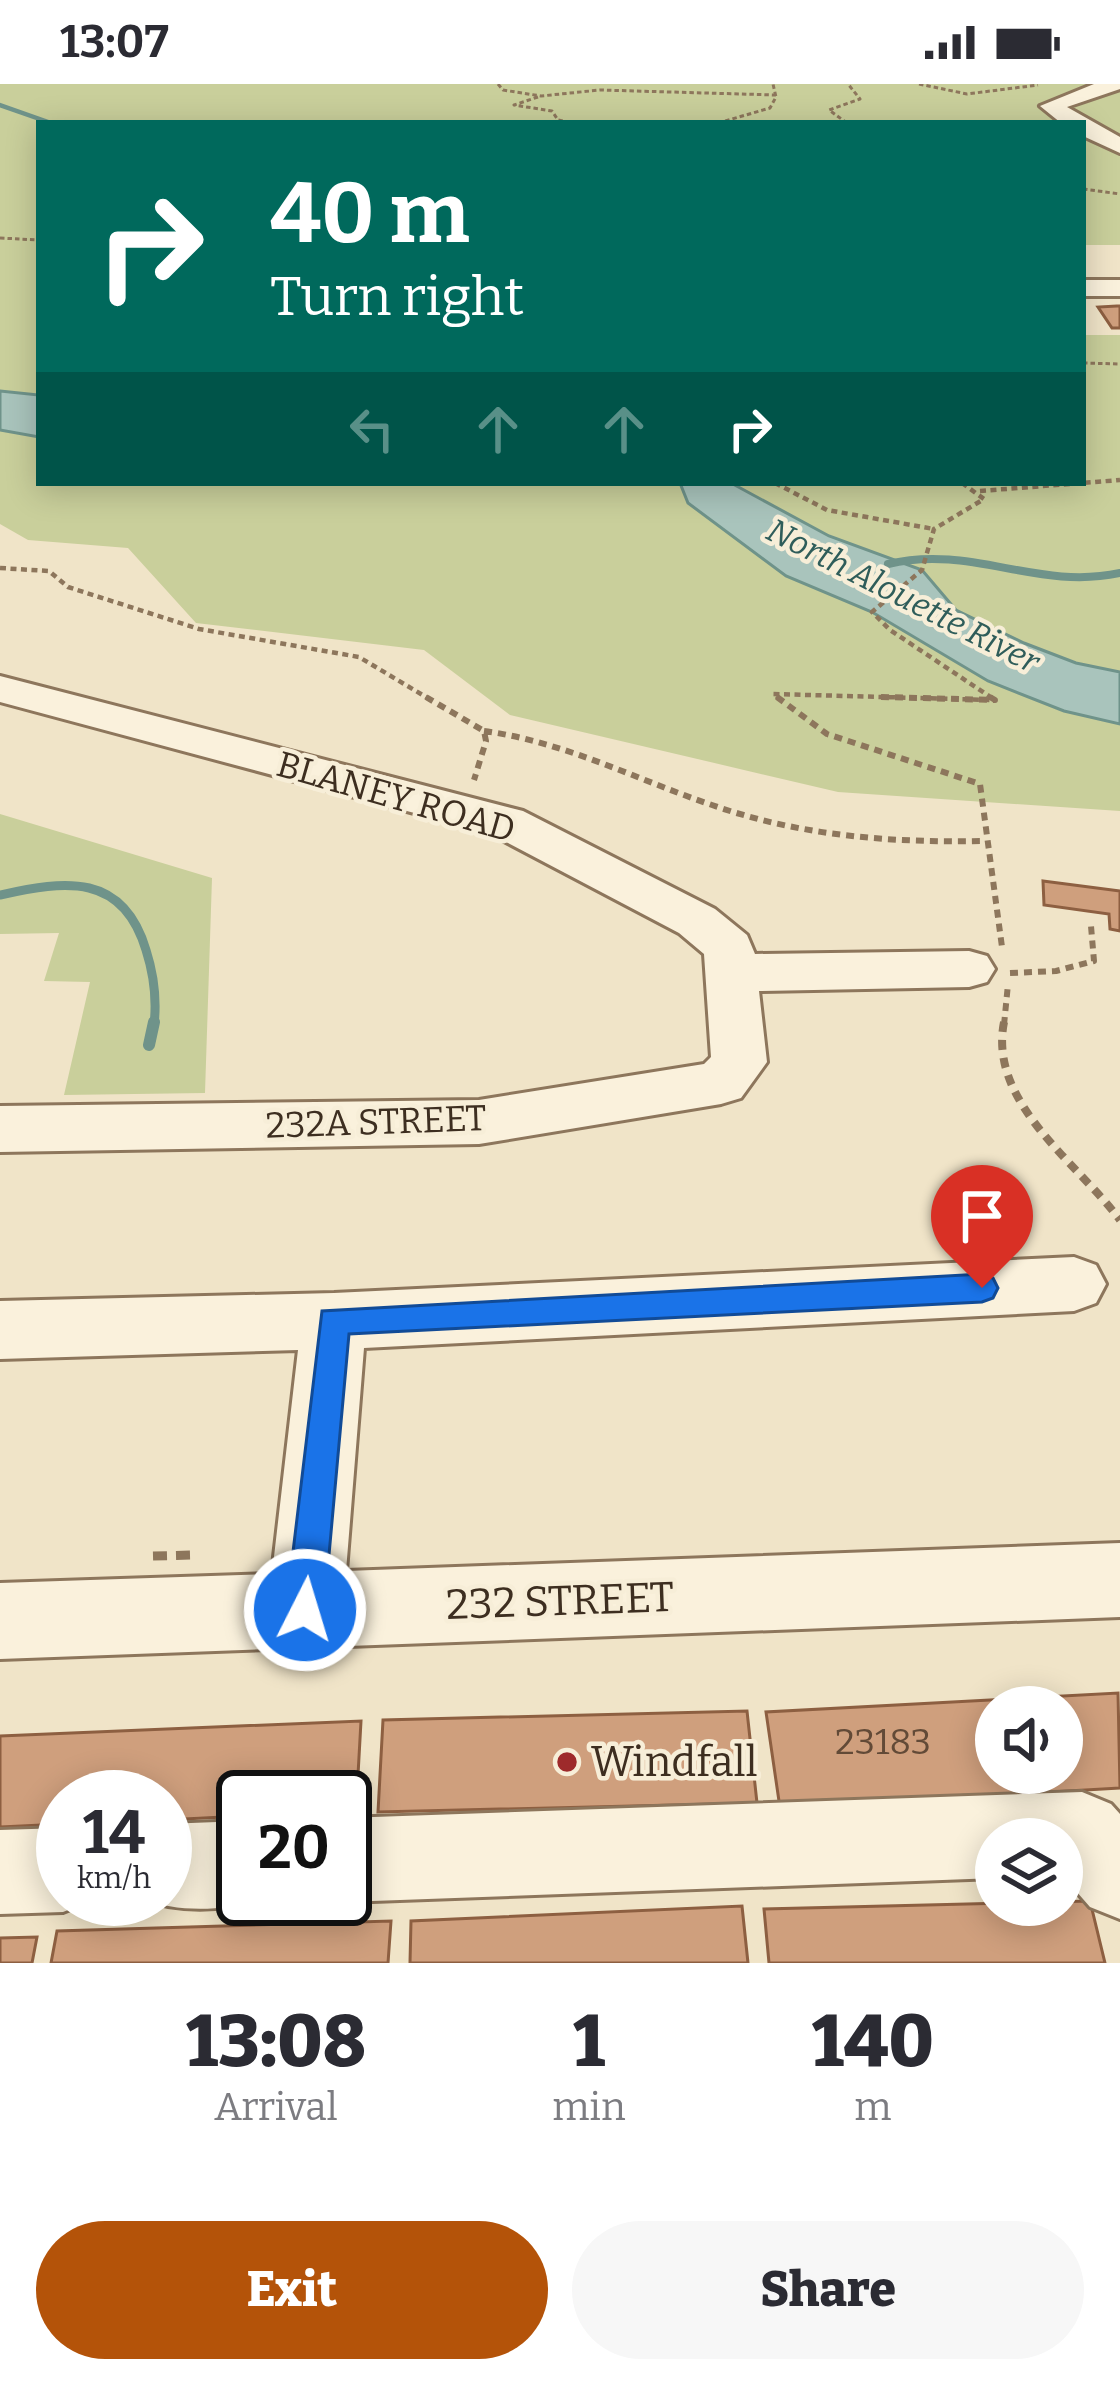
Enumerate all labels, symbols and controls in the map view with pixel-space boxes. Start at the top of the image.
text: 13:07 [60,15,169,69]
text: 40 m [270,163,470,264]
icon: right [72,168,228,324]
text: Turn right [270,265,524,329]
icon: left [339,396,405,462]
icon: ahead [465,396,531,462]
icon: ahead [591,396,657,462]
icon: right [717,396,783,462]
water label: North Alouette River [760,510,1047,683]
street label: BLANEY ROAD [272,742,520,852]
street label: 232A STREET [265,1096,487,1148]
pin [931,1165,1033,1288]
icon: arrive [949,1183,1015,1249]
position arrow [242,1547,368,1673]
street label: 232 STREET [445,1572,675,1630]
map controls [975,1686,1083,1926]
button: sound [975,1686,1083,1794]
house number: 23183 [835,1720,931,1764]
place label: Windfall [591,1737,758,1787]
marker: Windfall [554,1749,580,1775]
speed limit sign: 20 [216,1770,372,1926]
text: 14 [83,1797,145,1869]
button: layers [975,1818,1083,1926]
text: km/h [77,1860,151,1896]
text: 13:08 [186,1999,366,2085]
text: 1 [573,1999,605,2085]
text: 140 [812,1999,934,2085]
text: Arrival [214,2084,338,2130]
text: min [552,2084,626,2130]
text: m [854,2084,891,2130]
button: Exit [36,2221,548,2359]
button: Share [572,2221,1084,2359]

